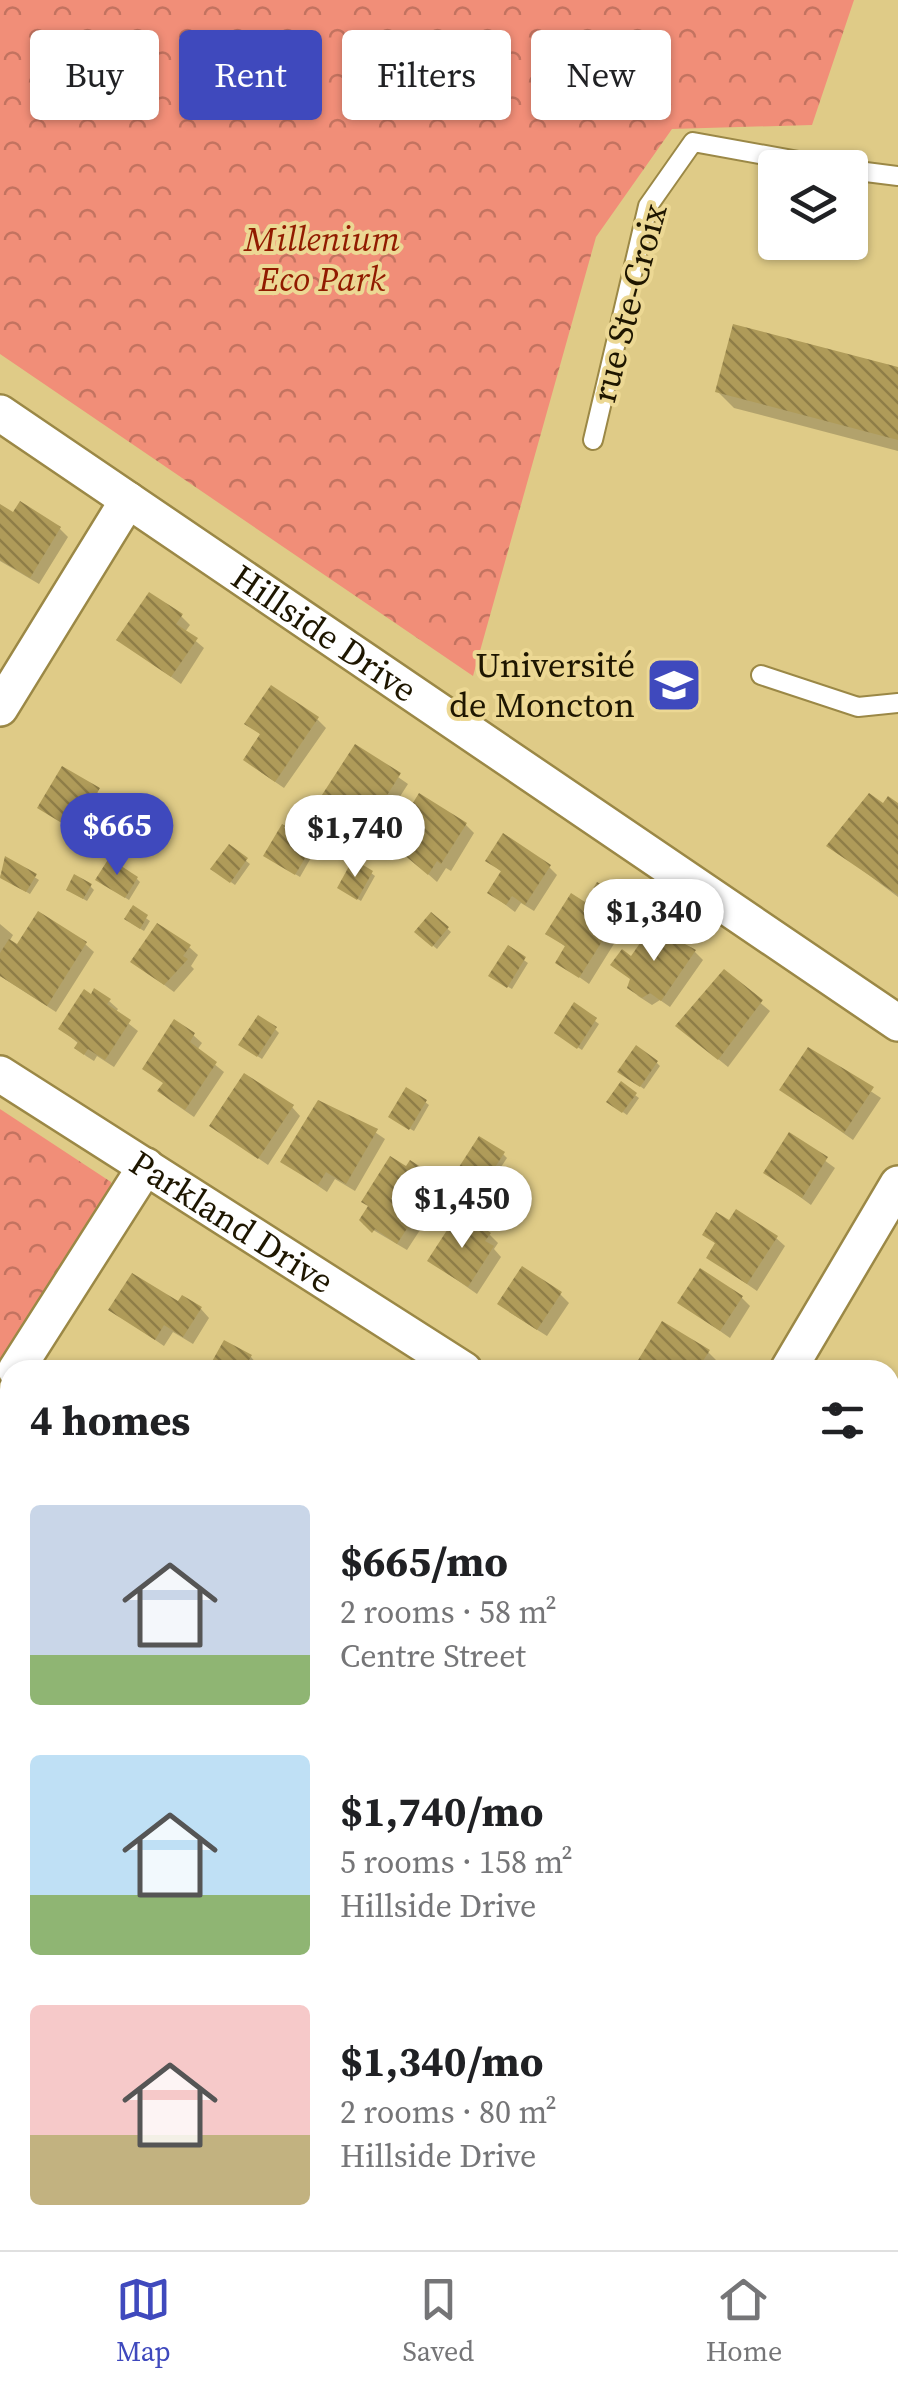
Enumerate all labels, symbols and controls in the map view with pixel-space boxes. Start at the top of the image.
chip: Buy [30,30,159,120]
chip: Rent [179,30,322,120]
chip: Filters [342,30,511,120]
chip: New [531,30,671,120]
map controls [758,150,868,260]
button: layers [758,150,868,260]
street label: rue Ste-Croix [579,198,679,408]
park label: Millenium Eco Park [243,215,400,303]
street label: Hillside Drive [222,553,427,713]
place label: Université de Moncton [449,641,635,729]
school or university icon: Université de Moncton [644,655,704,715]
pin: $665 [58,793,176,878]
pin: $1,740 [274,795,436,880]
text: $665 [82,803,152,847]
text: $1,740 [307,805,403,849]
pin: $1,340 [573,879,735,964]
text: $1,340 [606,889,702,933]
street label: Parkland Drive [121,1139,343,1305]
pin: $1,450 [381,1166,543,1251]
text: $1,450 [414,1176,510,1220]
text: 4 homes [30,1391,190,1449]
icon: filters [815,1393,870,1448]
text: $665/mo [340,1532,508,1590]
icon: home [110,1545,230,1665]
text: 2 rooms · 58 m² [340,1590,557,1634]
text: Centre Street [340,1634,526,1678]
text: $1,740/mo [340,1782,543,1840]
icon: home [110,1795,230,1915]
text: 5 rooms · 158 m² [340,1840,573,1884]
text: Hillside Drive [340,1884,536,1928]
text: $1,340/mo [340,2032,543,2090]
icon: home [110,2045,230,2165]
text: 2 rooms · 80 m² [340,2090,557,2134]
text: Hillside Drive [340,2134,536,2178]
tab: Map [116,2272,171,2370]
tab: Saved [402,2272,474,2370]
tab: Home [706,2272,782,2370]

